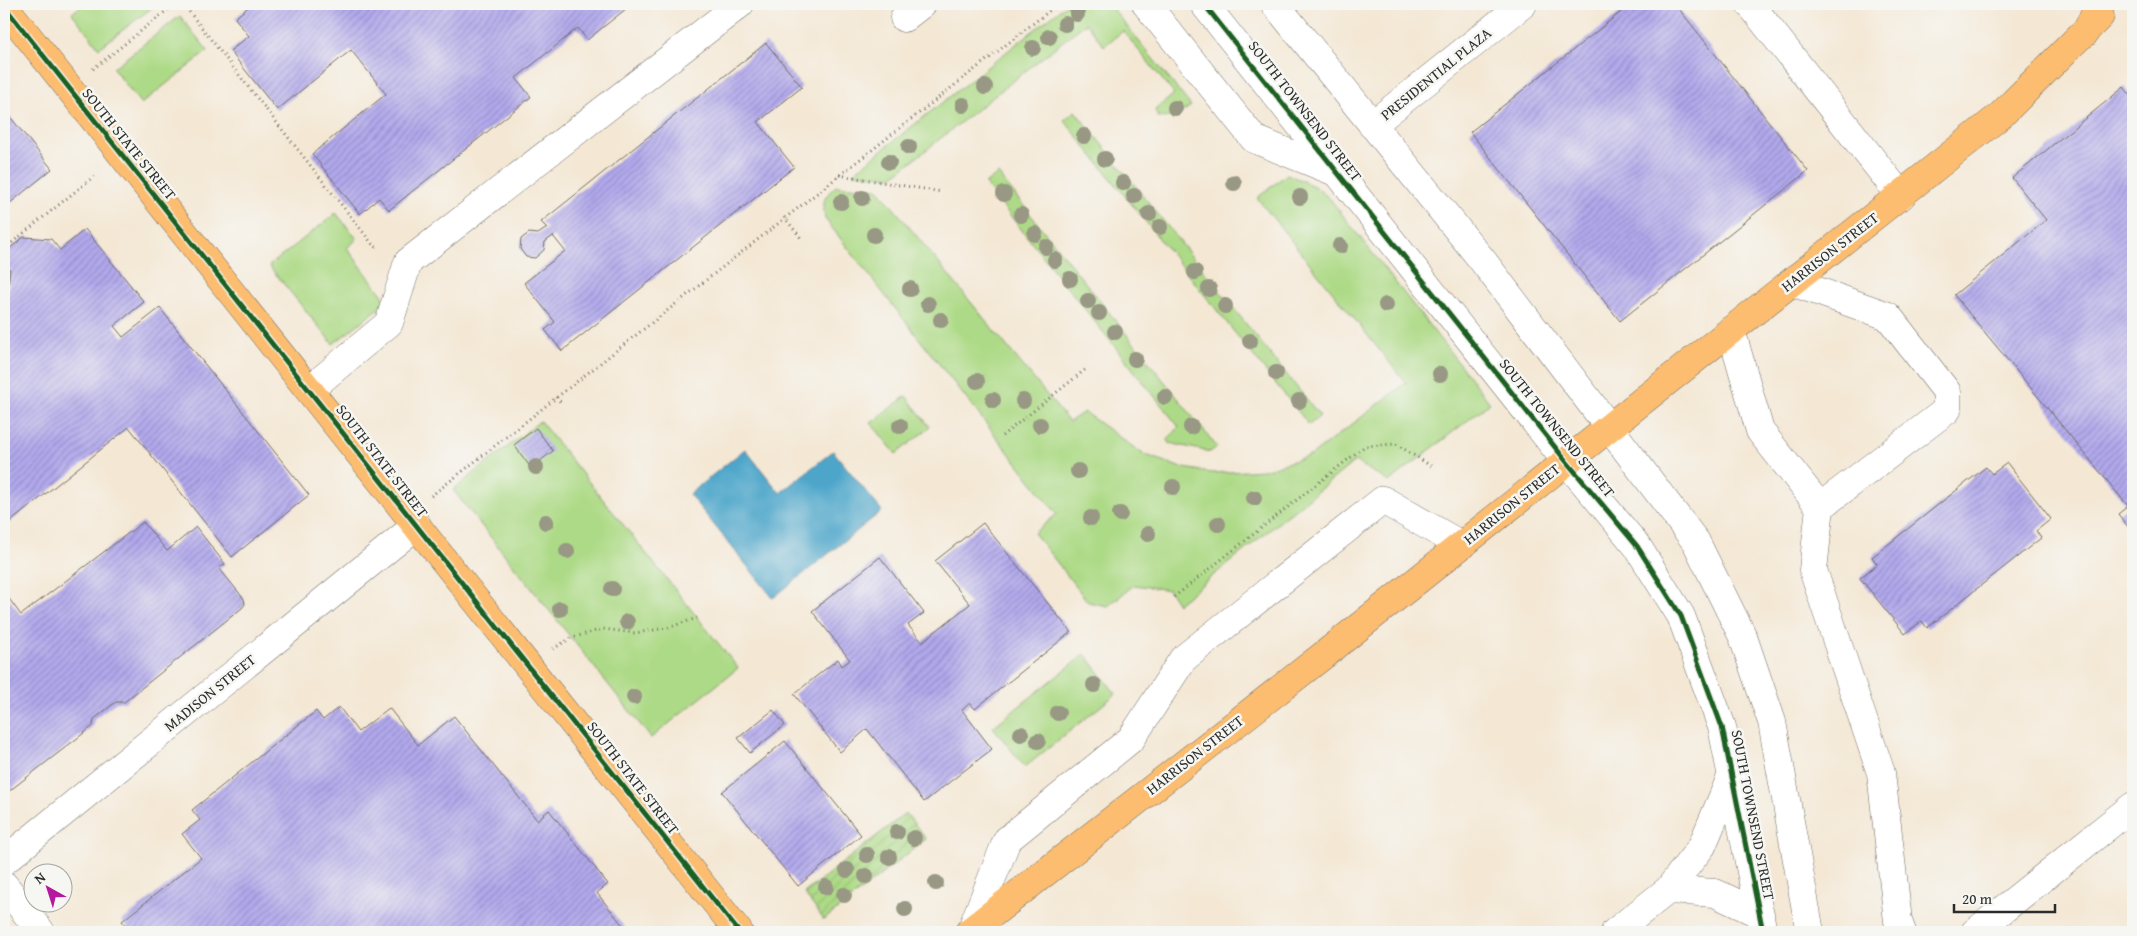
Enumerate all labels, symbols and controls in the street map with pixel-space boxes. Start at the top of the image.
street label: PRESIDENTIAL PLAZA [1376,22,1496,125]
street label: SOUTH TOWNSEND STREET [1244,36,1367,186]
street label: SOUTH STATE STREET [78,83,181,205]
street label: HARRISON STREET [1777,207,1883,296]
street label: SOUTH TOWNSEND STREET [1495,354,1620,502]
street label: SOUTH STATE STREET [331,400,434,522]
street label: HARRISON STREET [1459,458,1565,549]
street label: MADISON STREET [159,649,261,736]
street label: HARRISON STREET [1142,710,1248,799]
street label: SOUTH STATE STREET [582,717,685,839]
street label: SOUTH TOWNSEND STREET [1727,728,1780,902]
north arrow [22,864,72,914]
text: N [30,867,50,889]
scale bar [1954,881,2056,913]
text: 20 m [1962,888,1993,909]

